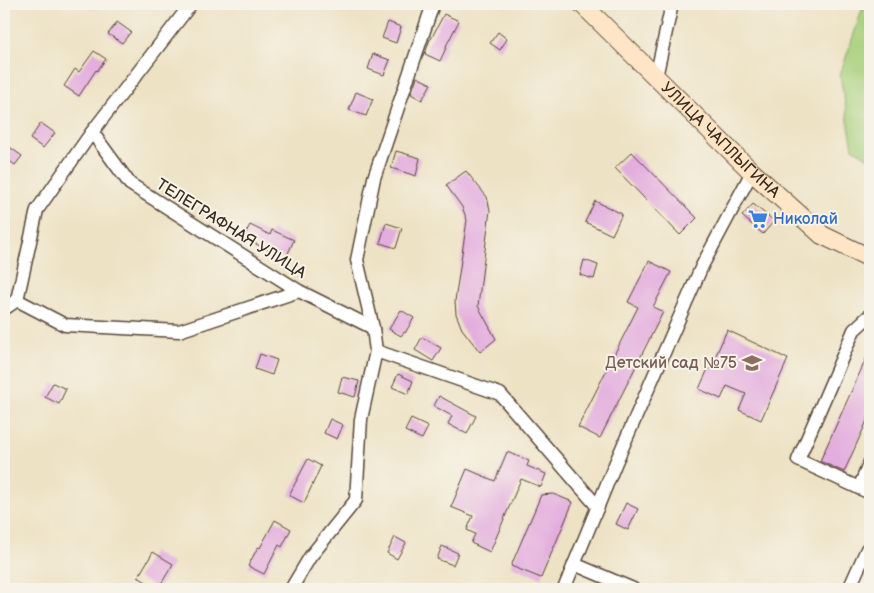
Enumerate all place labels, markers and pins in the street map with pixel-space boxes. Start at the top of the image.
supermarket icon: Николай [747,208,769,230]
place label: Николай [773,210,838,229]
school or university icon: Детский сад №75 [741,352,763,374]
place label: Детский сад №75 [605,354,737,373]

